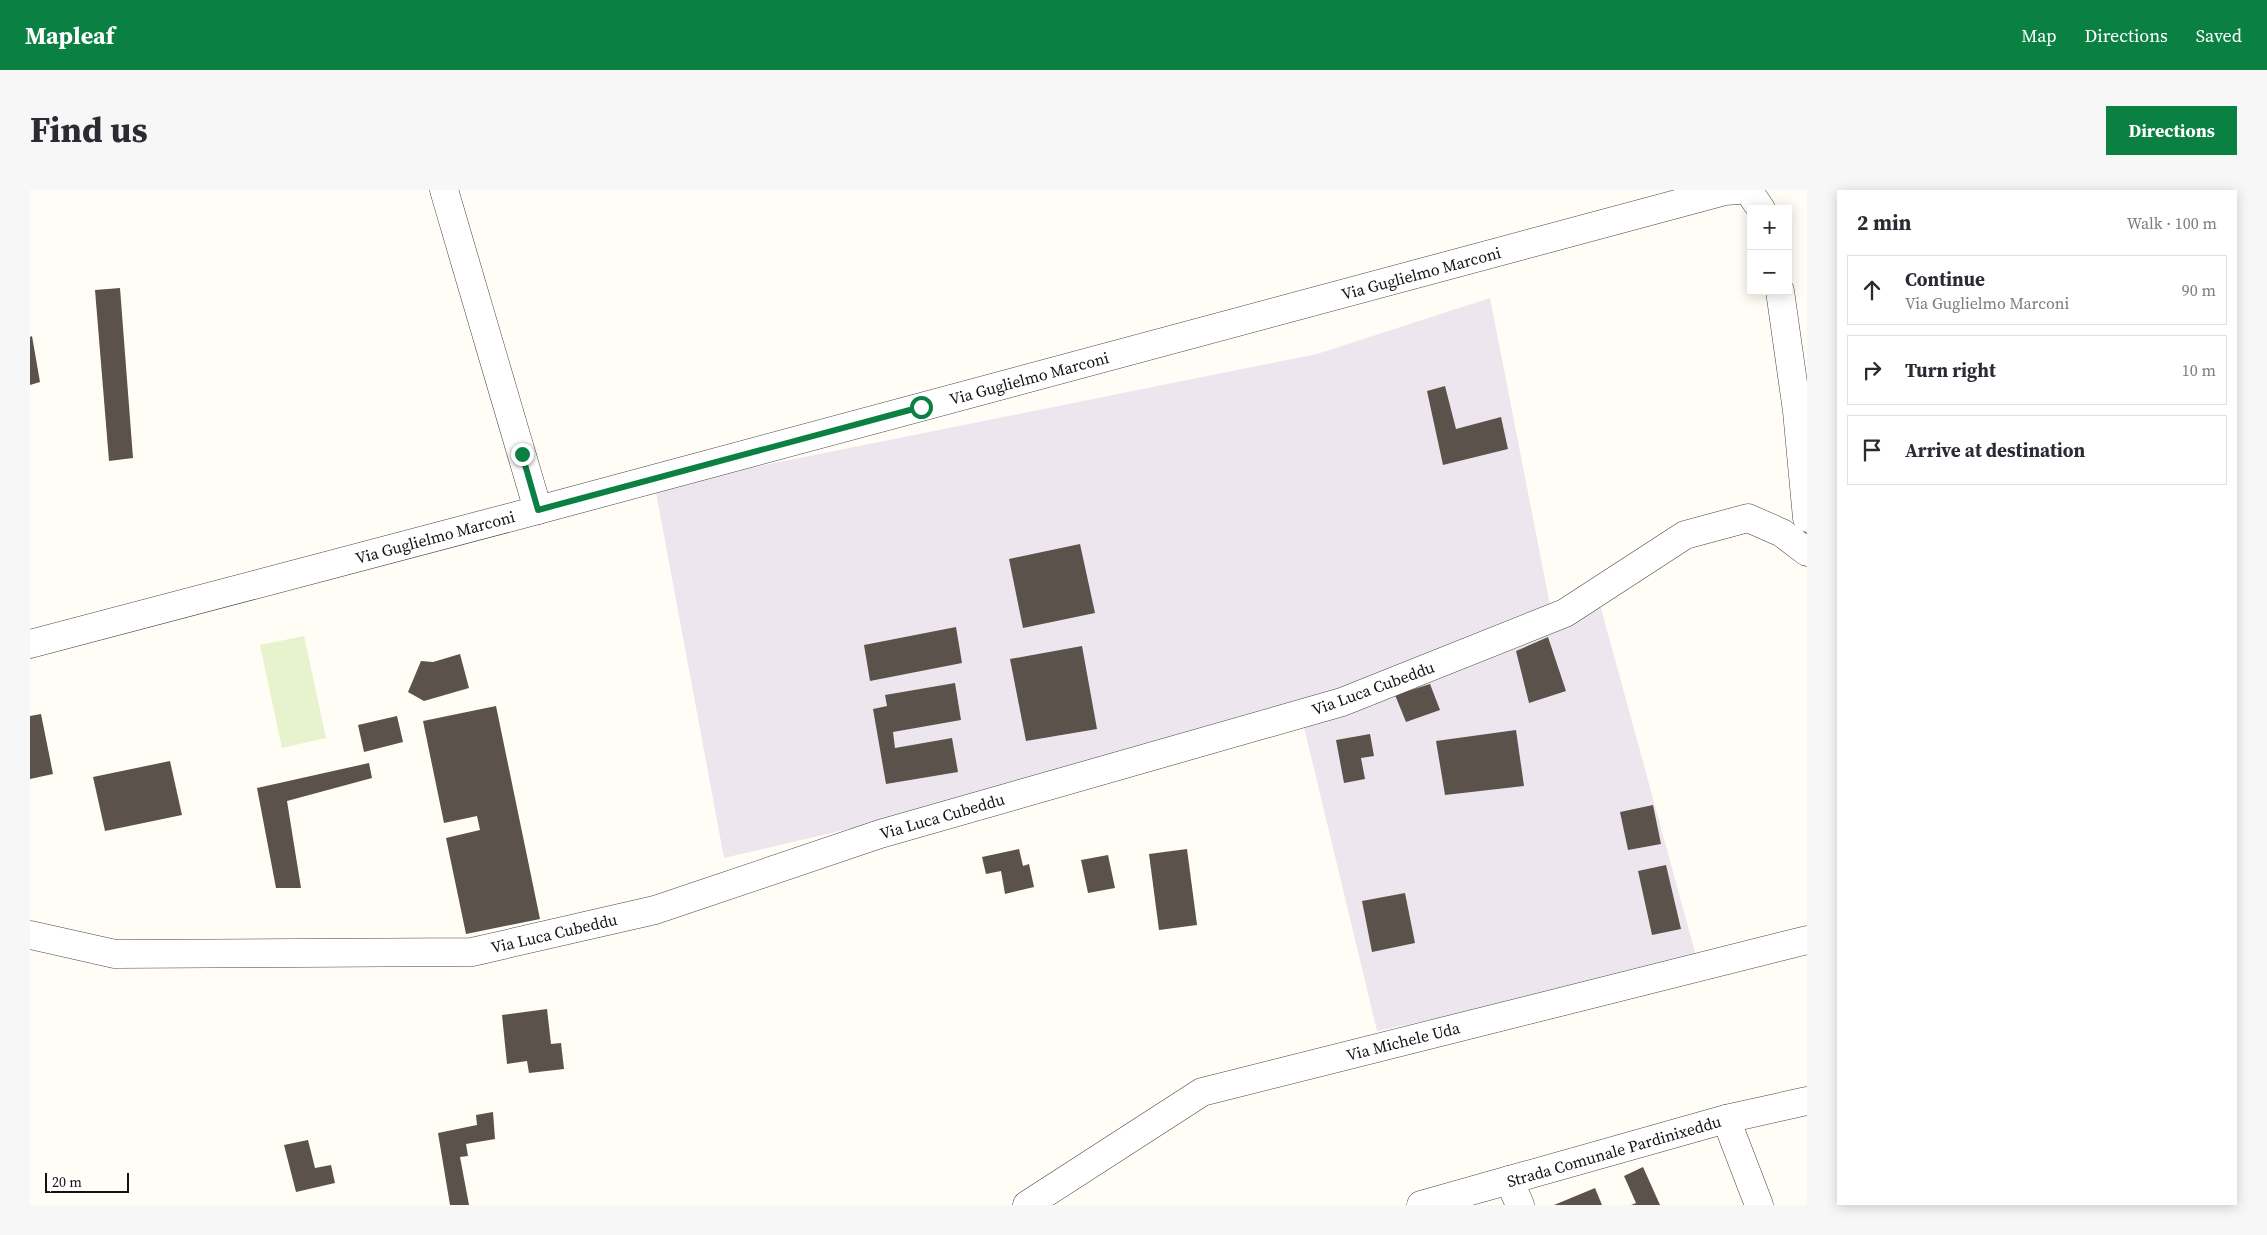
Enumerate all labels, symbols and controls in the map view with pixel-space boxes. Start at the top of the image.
text: Mapleaf [25,19,115,52]
text: Map [2021,23,2057,48]
text: Directions [2085,23,2168,48]
text: Saved [2196,23,2242,48]
text: Find us [30,106,148,154]
button: Directions [2106,106,2237,155]
map controls [1747,205,1792,295]
button: + [1747,205,1792,250]
text: 2 min [1857,208,1912,237]
text: Walk · 100 m [2127,212,2217,234]
street label: Via Guglielmo Marconi [1339,241,1503,305]
button: − [1747,250,1792,295]
text: Continue [1905,266,1985,292]
icon: ahead [1858,276,1886,304]
text: 90 m [2182,279,2216,301]
text: Via Guglielmo Marconi [1905,292,2069,314]
street label: Via Guglielmo Marconi [947,346,1111,410]
icon: right [1858,356,1886,384]
text: Turn right [1905,357,1996,383]
text: 10 m [2182,359,2216,381]
route start [910,396,933,419]
icon: arrive [1858,436,1886,464]
text: Arrive at destination [1905,437,2085,463]
route end [511,443,534,466]
street label: Via Guglielmo Marconi [353,505,517,569]
street label: Via Luca Cubeddu [1309,656,1437,720]
street label: Via Luca Cubeddu [877,788,1007,844]
street label: Via Luca Cubeddu [489,908,619,958]
street label: Via Michele Uda [1344,1016,1463,1066]
street label: Strada Comunale Pardinixeddu [1504,1110,1724,1192]
scale bar [45,1170,129,1193]
text: 20 m [52,1172,82,1192]

